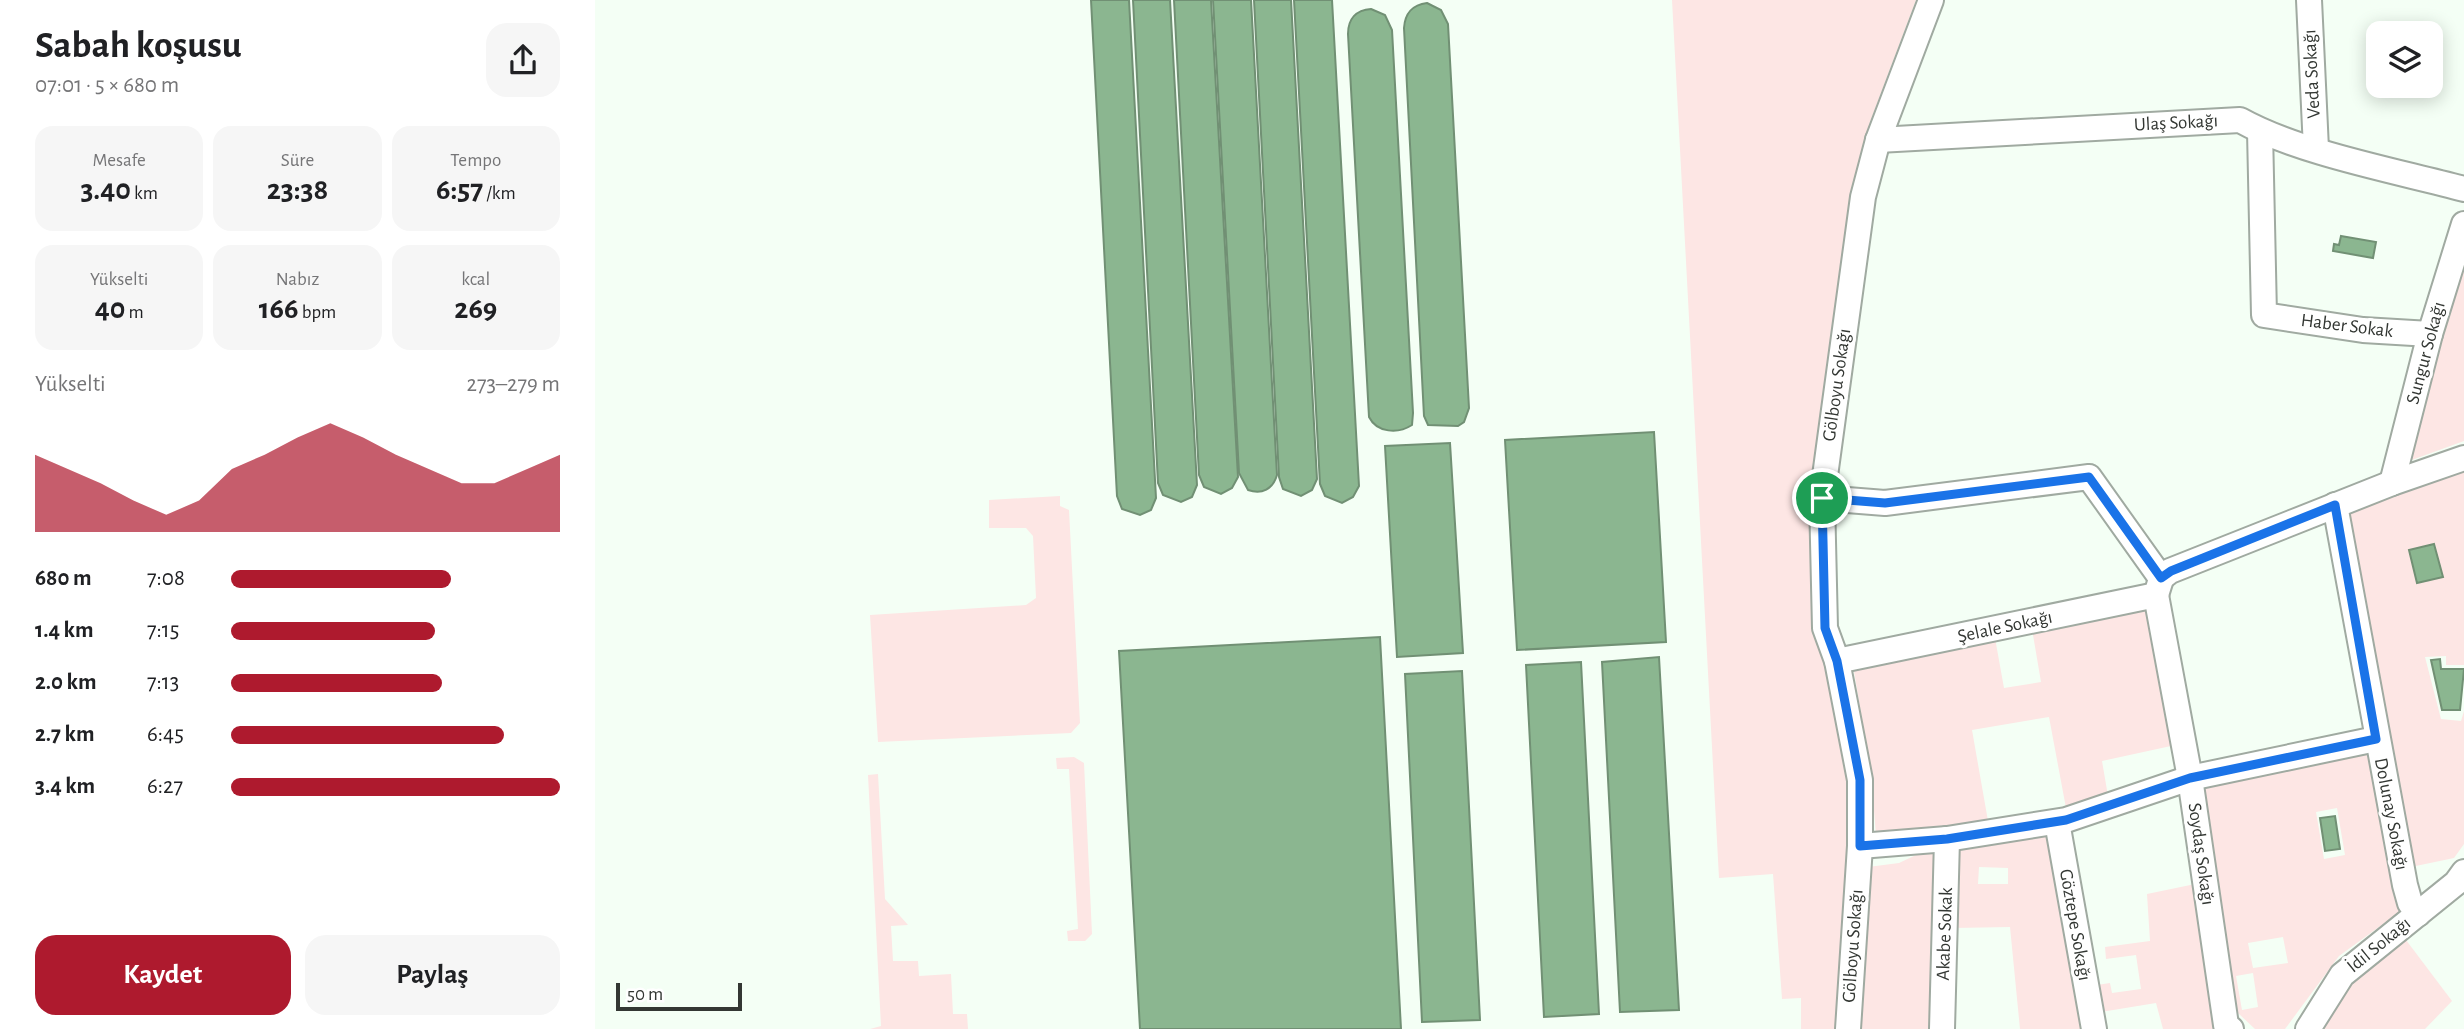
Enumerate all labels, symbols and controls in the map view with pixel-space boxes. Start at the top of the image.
map controls [2366,21,2443,98]
button: layers [2366,21,2443,98]
button: share [486,23,560,97]
text: Sabah koşusu [35,27,242,65]
street label: Veda Sokağı [2300,29,2324,119]
text: 07:01 · 5 × 680 m [35,74,179,97]
street label: Ulaş Sokağı [2133,111,2219,135]
text: Mesafe [93,151,146,170]
text: Süre [281,151,314,170]
text: Tempo [450,151,501,170]
text: 3.40 [80,175,131,205]
text: 23:38 [267,175,328,205]
text: 6:57 [436,175,483,205]
text: km [131,184,158,203]
text: /km [483,184,516,203]
text: Yükselti [90,270,148,289]
text: Nabız [276,270,319,289]
text: kcal [461,270,490,289]
text: 40 [95,294,125,324]
text: 166 [259,294,299,324]
text: 269 [454,294,497,324]
street label: Sungur Sokağı [2403,300,2449,406]
text: m [125,303,144,322]
text: bpm [299,303,336,322]
street label: Haber Sokak [2300,311,2395,341]
street label: Gölboyu Sokağı [1820,327,1854,443]
text: Yükselti [35,373,106,396]
text: 273–279 m [466,373,560,396]
pin [1792,468,1852,528]
icon: arrive [1803,479,1841,517]
text: 680 m [35,567,91,590]
text: 7:08 [147,567,185,590]
street label: Şelale Sokağı [1956,608,2054,646]
text: 1.4 km [35,619,94,642]
text: 7:15 [147,619,179,642]
text: 2.0 km [35,671,97,694]
text: 7:13 [147,671,179,694]
text: 2.7 km [35,723,94,746]
text: 6:45 [147,723,184,746]
street label: Dolunay Sokağı [2371,756,2411,872]
text: 3.4 km [35,775,95,798]
text: 6:27 [147,775,183,798]
street label: Soydaş Sokağı [2184,802,2218,906]
street label: Göztepe Sokağı [2056,868,2094,982]
street label: Akabe Sokak [1934,887,1956,981]
street label: Gölboyu Sokağı [1840,889,1866,1003]
street label: İdil Sokağı [2343,913,2414,976]
button: Kaydet [35,935,291,1015]
button: Paylaş [305,935,560,1015]
scale bar [616,980,742,1012]
text: 50 m [627,985,663,1004]

